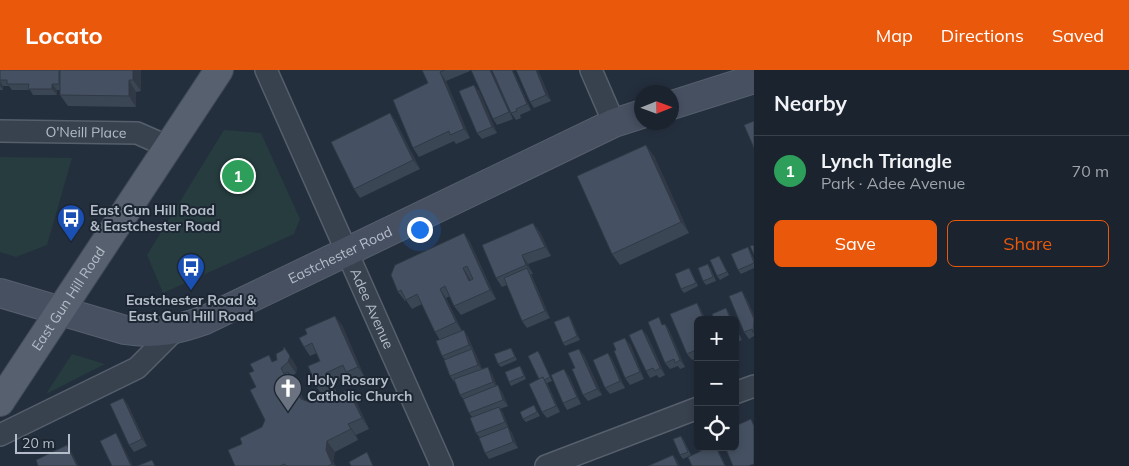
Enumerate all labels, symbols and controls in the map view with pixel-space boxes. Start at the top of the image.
text: Locato [25,20,103,50]
text: Map [876,24,913,47]
text: Directions [941,24,1024,47]
text: Saved [1052,24,1104,47]
north arrow [634,85,679,130]
text: Nearby [774,90,847,116]
street label: O'Neill Place [45,123,127,142]
text: Lynch Triangle [821,149,952,173]
pin: 1 [222,157,254,195]
text: 1 [785,161,795,181]
text: 70 m [1072,161,1109,181]
text: Park · Adee Avenue [821,173,965,193]
place label: East Gun Hill Road & Eastchester Road [90,201,220,235]
bus stop icon: East Gun Hill Road & Eastchester Road [56,203,86,242]
your location [407,217,433,243]
button: Save [774,220,937,267]
button: Share [947,220,1109,267]
street label: Eastchester Road [285,222,395,288]
street label: East Gun Hill Road [27,243,109,354]
bus stop icon: Eastchester Road & East Gun Hill Road [176,252,206,291]
street label: Adee Avenue [346,265,398,352]
place label: Eastchester Road & East Gun Hill Road [126,291,256,325]
map controls [694,316,739,451]
button: + [694,316,739,361]
button: − [694,361,739,406]
place label: Holy Rosary Catholic Church [307,371,413,405]
church icon: Holy Rosary Catholic Church [273,373,303,412]
button: locate [694,406,739,451]
scale bar [15,431,70,454]
text: 20 m [22,434,55,452]

